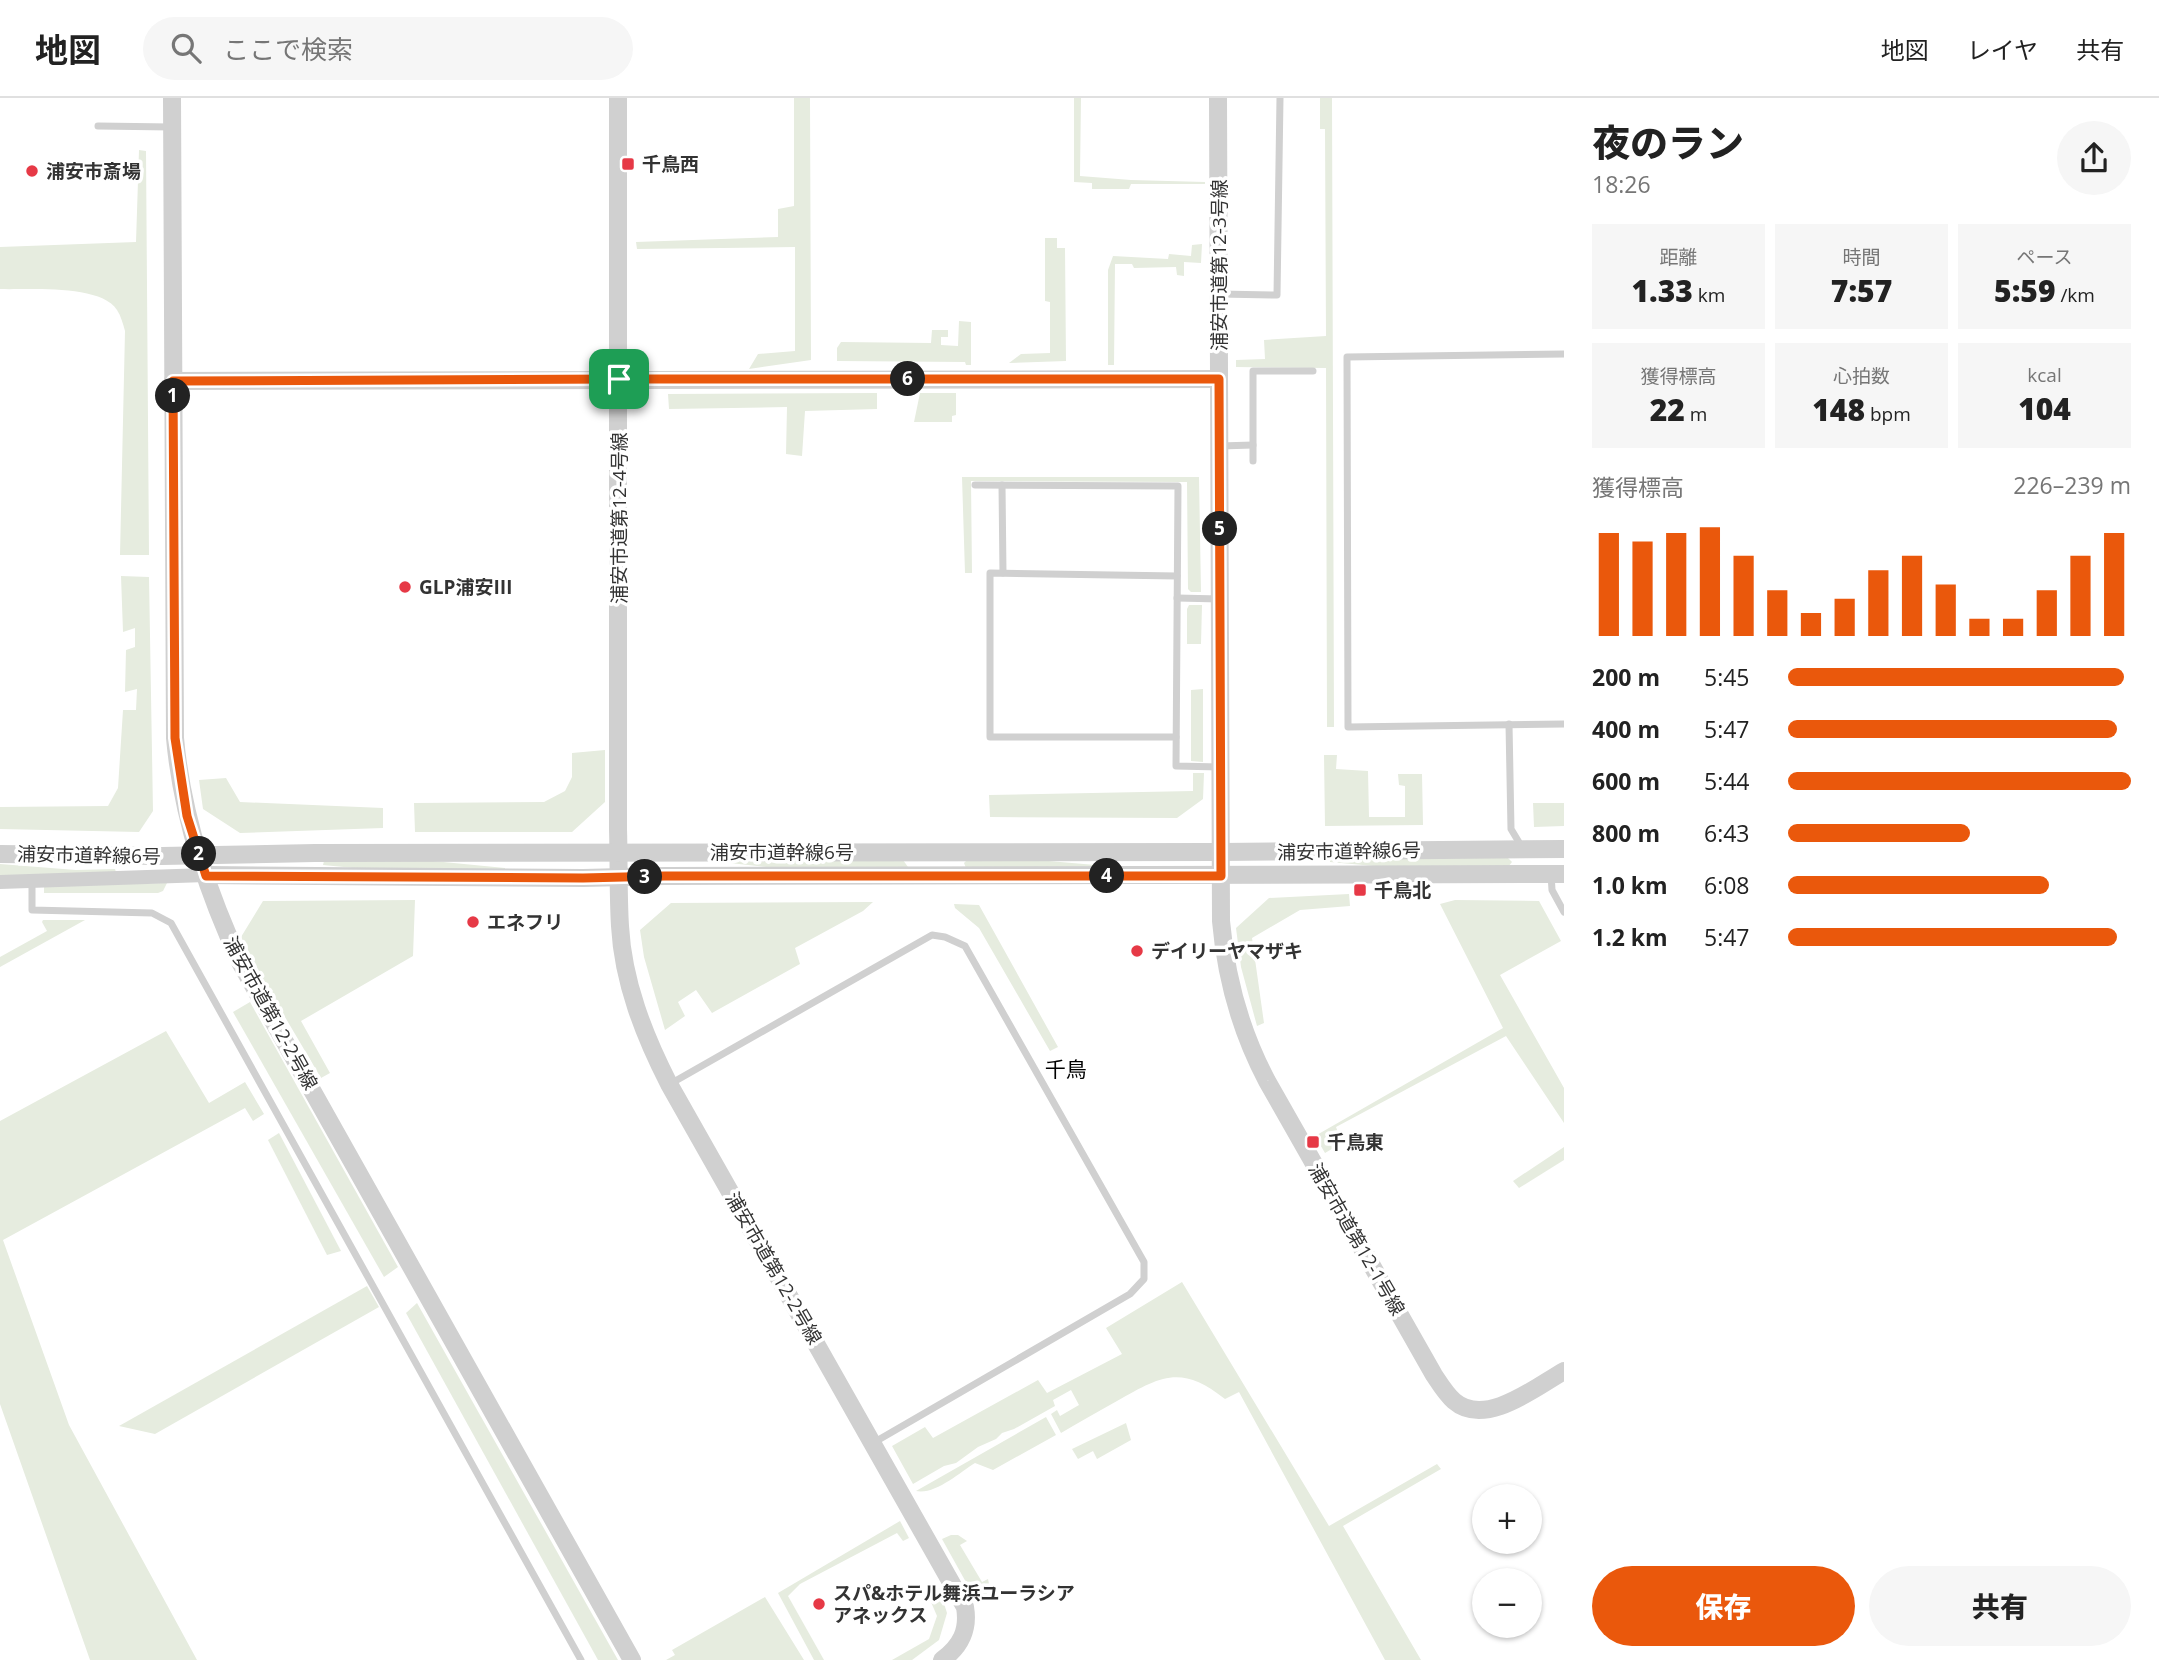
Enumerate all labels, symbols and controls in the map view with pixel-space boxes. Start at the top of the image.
search box [143,17,633,80]
text: 地図 [35,27,101,72]
icon: search [167,29,205,67]
text: ここで検索 [223,31,353,67]
text: 地図 [1881,33,1929,66]
text: レイヤ [1967,33,2038,66]
text: 共有 [2076,33,2124,66]
text: 夜のラン [1592,116,1744,168]
button: share [2057,121,2131,195]
place label: 千鳥西 [642,151,699,177]
marker: 千鳥西 [620,156,636,172]
place label: 浦安市斎場 [46,158,141,184]
marker: 浦安市斎場 [24,163,40,179]
text: 18:26 [1592,168,1651,200]
street label: 浦安市道第12-3号線 [1206,179,1232,351]
text: 距離 [1659,244,1698,270]
text: 時間 [1842,244,1881,270]
text: ペース [2016,244,2073,270]
text: 1.33 [1632,270,1693,311]
text: 7:57 [1831,270,1892,311]
text: 5:59 [1994,270,2055,311]
text: km [1693,282,1725,308]
text: /km [2055,282,2095,308]
pin [589,349,649,409]
icon: arrive [600,360,638,398]
pin: 6 [890,362,926,396]
text: kcal [2027,362,2062,388]
text: 獲得標高 [1640,363,1717,389]
text: 心拍数 [1833,363,1890,389]
text: 6 [902,365,913,391]
pin: 1 [156,378,190,414]
text: 1 [167,382,178,408]
text: 104 [2018,388,2071,429]
text: 22 [1650,389,1685,430]
text: 148 [1812,389,1865,430]
text: m [1685,401,1707,427]
text: bpm [1865,401,1911,427]
street label: 浦安市道第12-4号線 [606,432,632,604]
text: 226–239 m [2013,469,2131,501]
text: 獲得標高 [1592,471,1684,503]
pin: 5 [1202,512,1238,546]
text: 5 [1214,515,1225,541]
place label: GLP浦安Ⅲ [419,574,512,600]
marker: GLP浦安Ⅲ [397,579,413,595]
text: 200 m [1592,661,1660,693]
text: 5:45 [1704,661,1750,693]
text: 400 m [1592,713,1660,745]
text: 5:47 [1704,713,1750,745]
text: 600 m [1592,765,1660,797]
text: 5:44 [1704,765,1750,797]
text: 800 m [1592,817,1660,849]
text: 6:43 [1704,817,1750,849]
pin: 2 [182,836,216,872]
street label: 浦安市道幹線6号 [1277,837,1421,865]
street label: 浦安市道幹線6号 [710,839,854,865]
text: 2 [193,840,204,866]
street label: 浦安市道幹線6号 [17,841,161,869]
pin: 4 [1090,858,1124,894]
pin: 3 [628,860,662,894]
text: 4 [1101,862,1112,888]
text: 3 [639,863,650,889]
text: 1.0 km [1592,869,1668,901]
text: 6:08 [1704,869,1750,901]
place label: 千鳥北 [1374,877,1431,903]
marker: 千鳥北 [1352,882,1368,898]
place label: エネフリ [487,909,563,935]
marker: エネフリ [465,914,481,930]
text: 1.2 km [1592,921,1668,953]
text: 5:47 [1704,921,1750,953]
street label: 浦安市道第12-2号線 [218,932,324,1094]
place label: デイリーヤマザキ [1151,938,1303,964]
marker: デイリーヤマザキ [1129,943,1145,959]
district label: 千鳥 [1045,1055,1087,1083]
place label: 千鳥東 [1327,1129,1384,1155]
marker: 千鳥東 [1305,1134,1321,1150]
street label: 浦安市道第12-1号線 [1303,1158,1411,1320]
street label: 浦安市道第12-2号線 [720,1187,828,1349]
map controls [1472,1484,1542,1638]
button: + [1472,1484,1542,1554]
button: 保存 [1592,1566,1855,1646]
button: 共有 [1869,1566,2131,1646]
button: − [1472,1568,1542,1638]
place label: スパ&ホテル舞浜ユーラシア アネックス [833,1580,1075,1628]
marker: スパ&ホテル舞浜ユーラシア アネックス [811,1596,827,1612]

